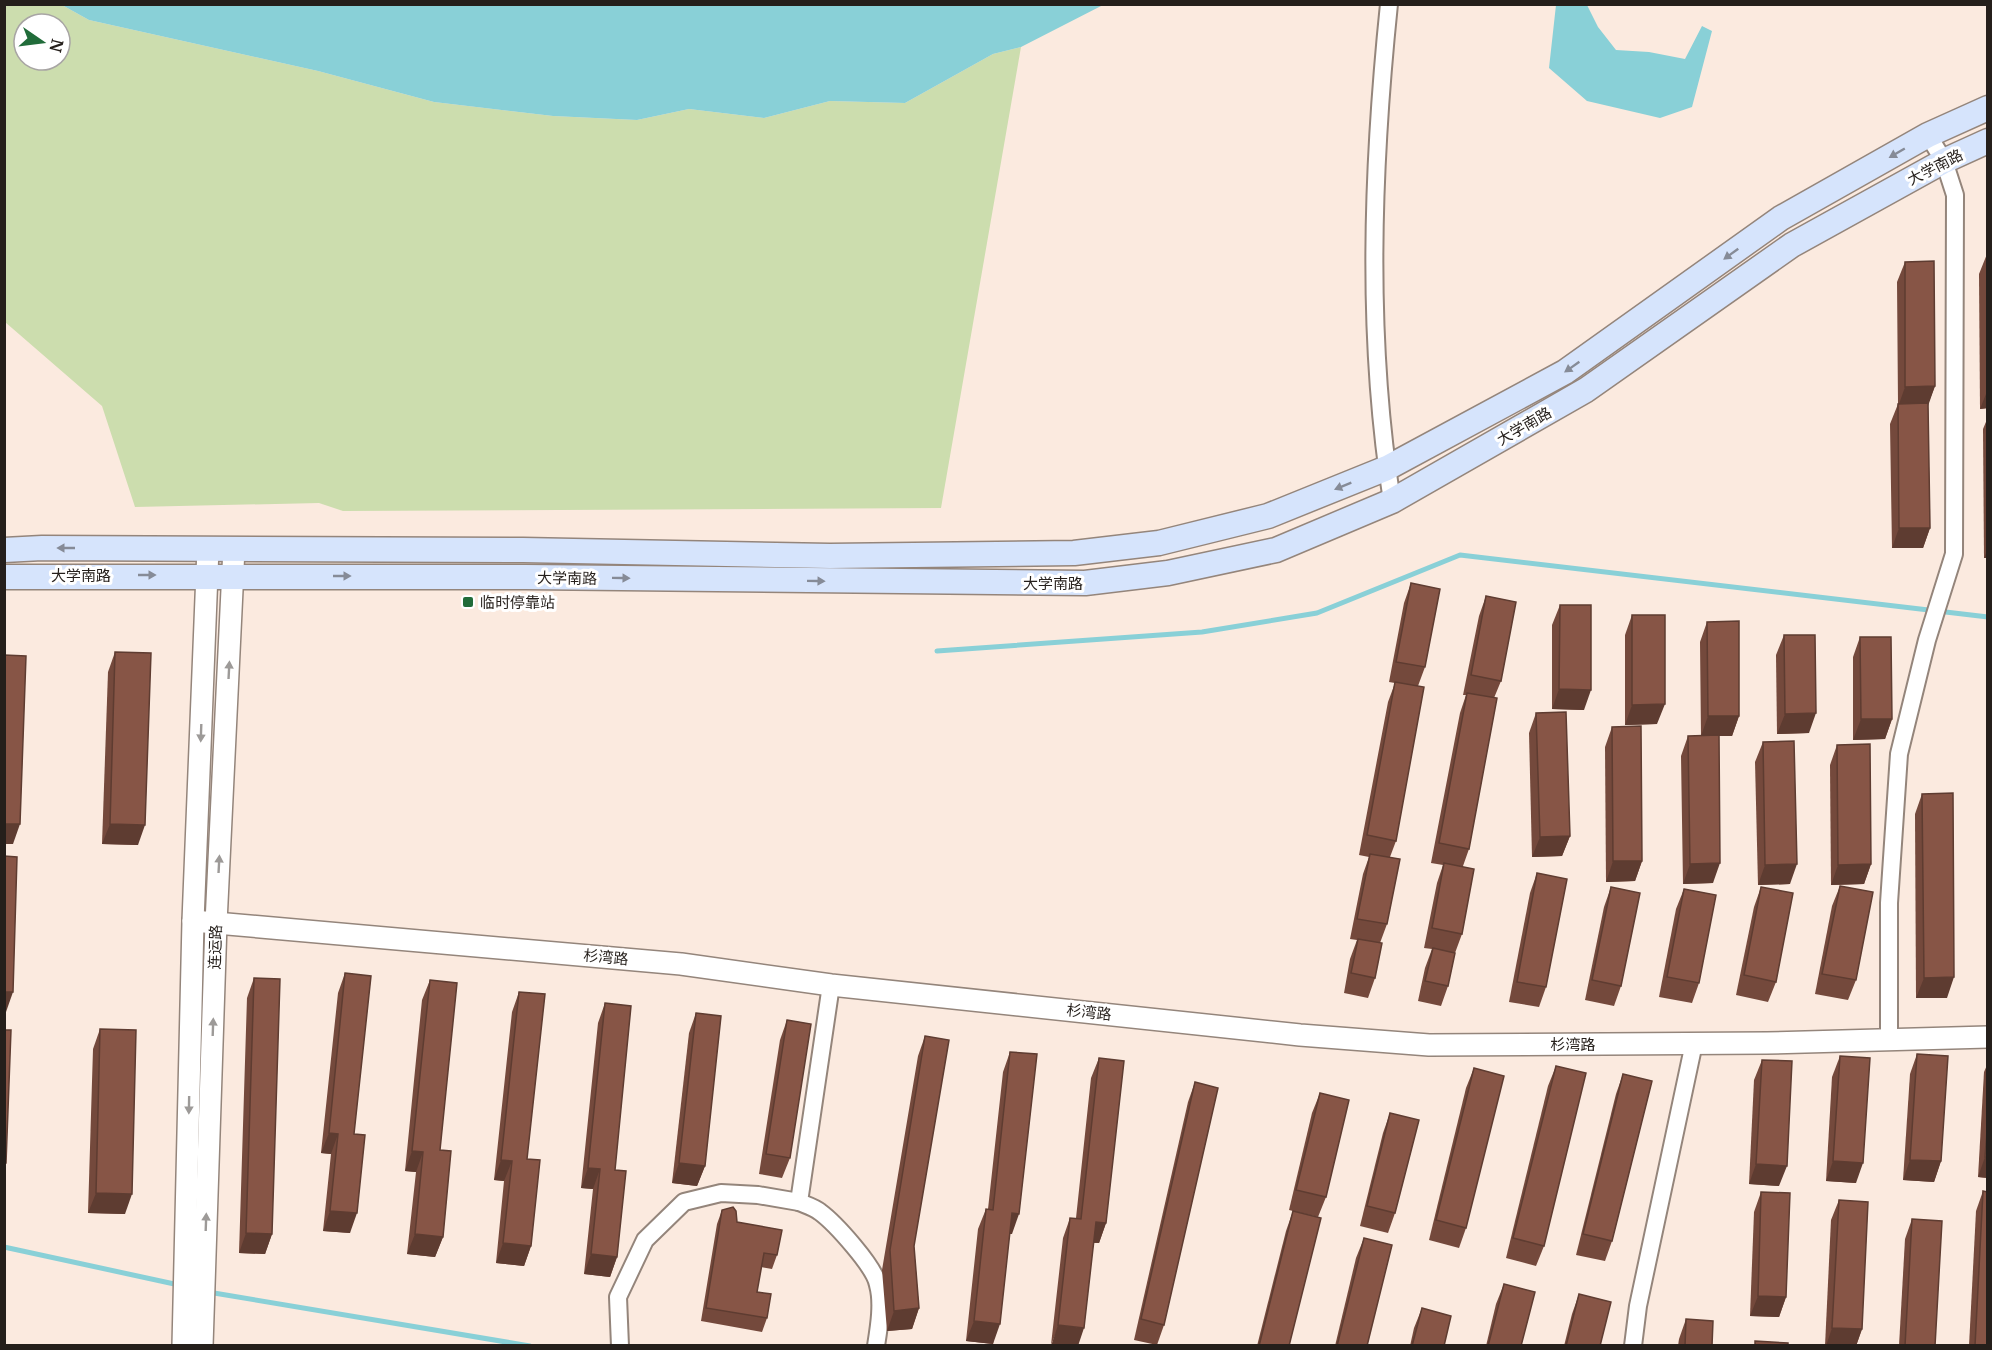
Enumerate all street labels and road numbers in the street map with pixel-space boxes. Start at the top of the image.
street label: 大学南路 [1904,145,1966,189]
street label: 大学南路 [1493,403,1555,449]
street label: 大学南路 [51,566,111,585]
street label: 大学南路 [537,568,597,588]
street label: 大学南路 [1023,574,1083,593]
street label: 连运路 [205,924,225,970]
street label: 杉湾路 [583,946,629,968]
street label: 杉湾路 [1066,1000,1112,1024]
street label: 杉湾路 [1550,1035,1596,1054]

